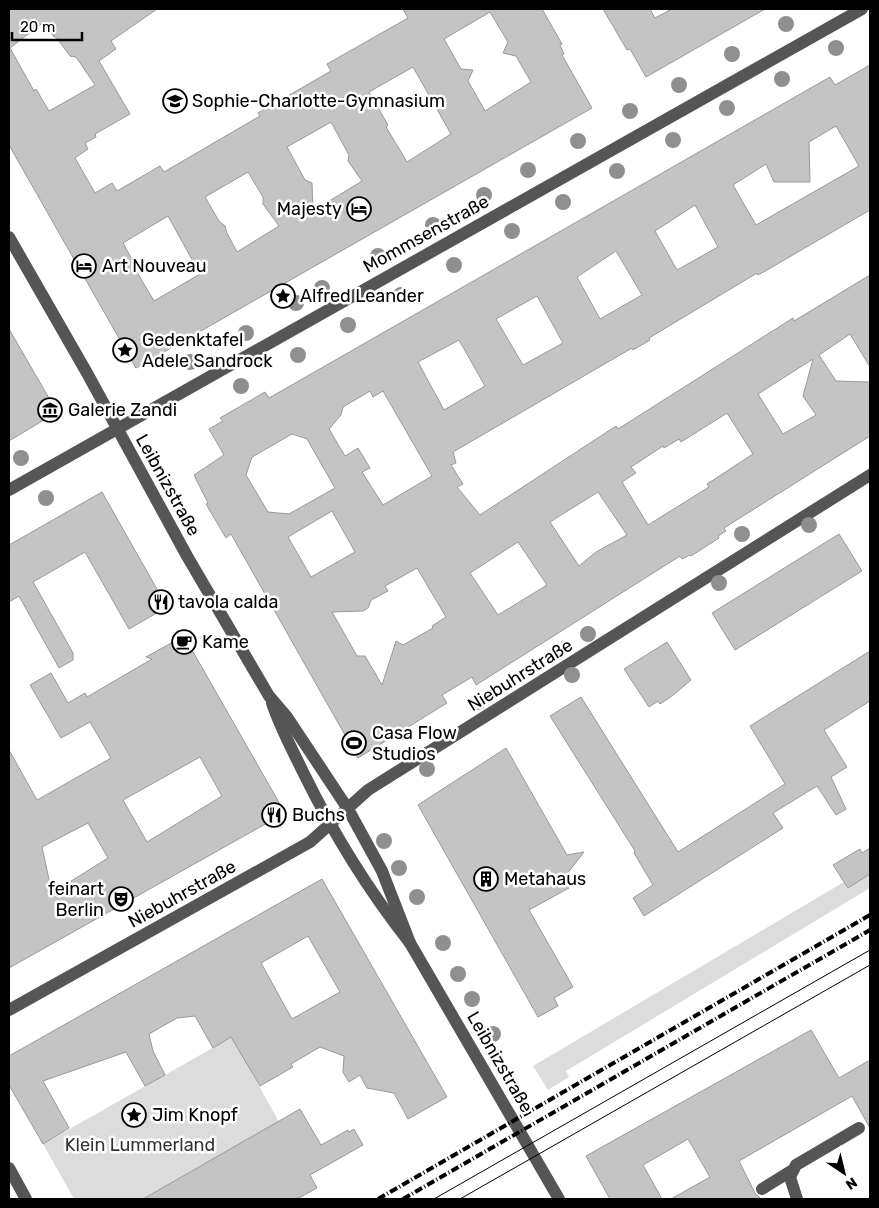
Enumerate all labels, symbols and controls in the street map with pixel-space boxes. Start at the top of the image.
scale bar [12,10,82,42]
text: 20 m [20,18,55,36]
school or university icon: Sophie-Charlotte-Gymnasium [162,88,188,114]
place label: Sophie-Charlotte-Gymnasium [192,90,445,112]
street label: Mommsenstraße [359,190,493,278]
hotel icon: Majesty [346,196,372,222]
place label: Majesty [277,198,342,220]
hotel icon: Art Nouveau [71,253,97,279]
place label: Art Nouveau [102,255,207,277]
place icon: Alfred Leander [270,283,296,309]
place label: Alfred Leander [300,285,424,307]
place label: Gedenktafel Adele Sandrock [142,329,273,372]
place icon: Gedenktafel Adele Sandrock [112,337,138,363]
museum icon: Galerie Zandi [37,397,63,423]
place label: Galerie Zandi [68,399,177,421]
street label: Leibnizstraße [131,430,205,540]
restaurant icon: tavola calda [148,589,174,615]
place label: tavola calda [178,591,278,613]
cafe icon: Kame [171,629,197,655]
place label: Kame [202,631,249,653]
street label: Niebuhrstraße [463,634,577,716]
place label: Casa Flow Studios [372,722,457,765]
sports icon: Casa Flow Studios [341,730,367,756]
restaurant icon: Buchs [261,802,287,828]
place label: Buchs [292,804,345,826]
street label: Niebuhrstraße [124,855,240,933]
building icon: Metahaus [473,866,499,892]
place label: Metahaus [504,868,586,890]
place label: feinart Berlin [48,878,104,921]
theatre icon: feinart Berlin [108,886,134,912]
street label: Leibnizstraße [462,1008,538,1116]
place icon: Jim Knopf [121,1102,147,1128]
place label: Jim Knopf [152,1104,238,1126]
park label: Klein Lummerland [65,1134,215,1156]
north arrow [819,1148,869,1198]
text: N [842,1173,860,1193]

